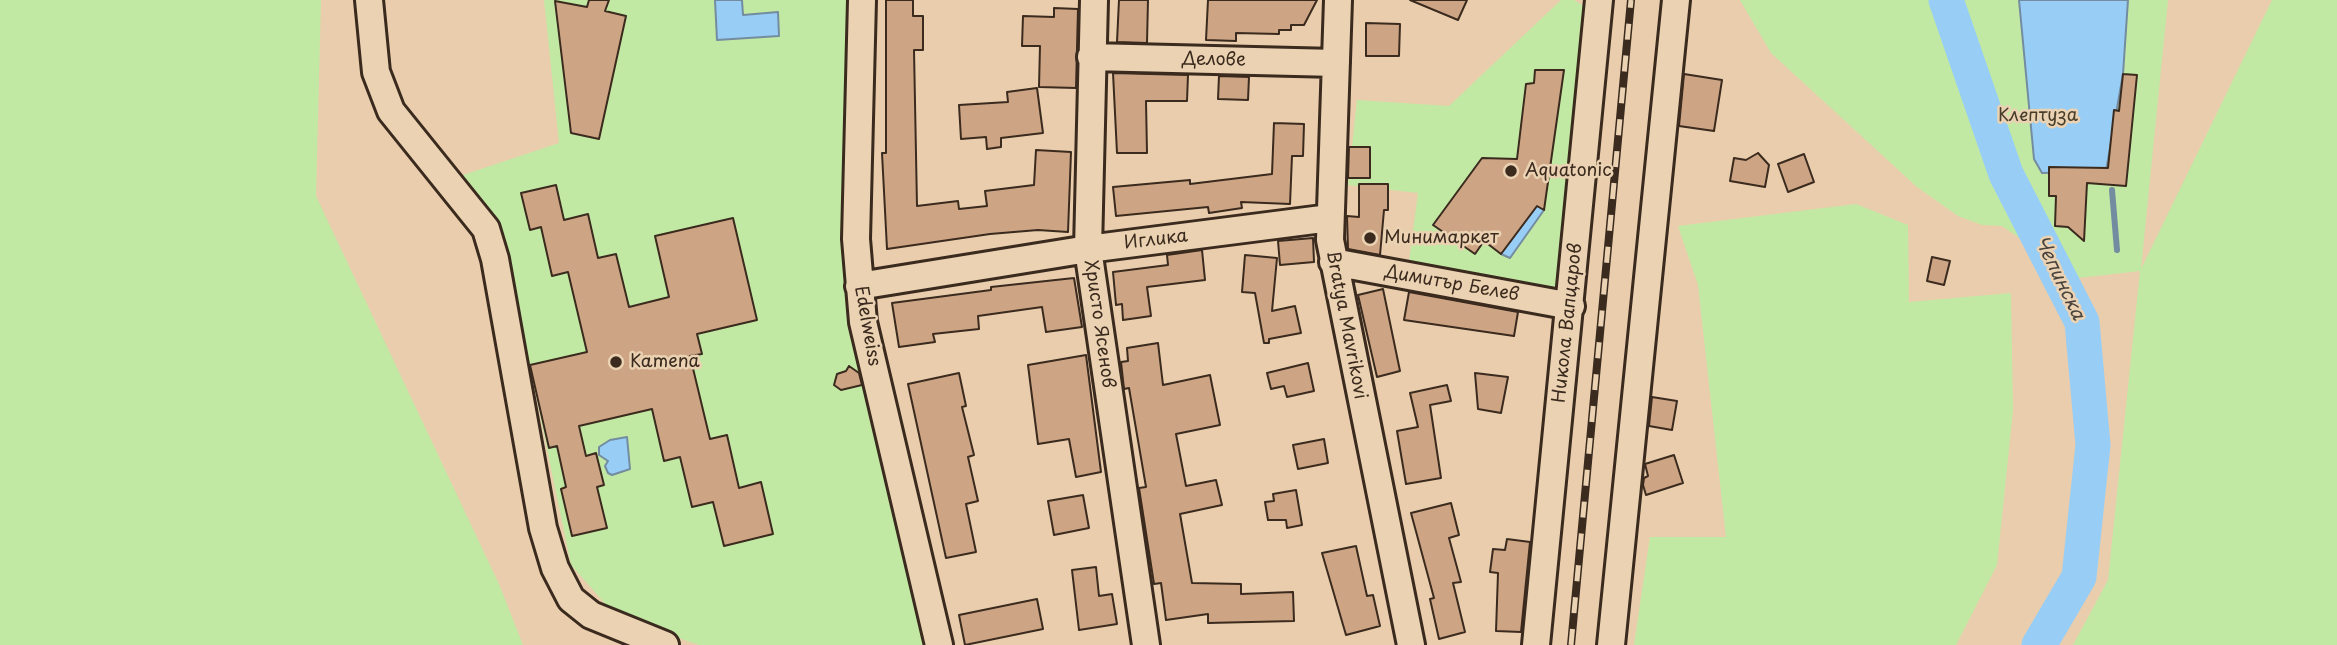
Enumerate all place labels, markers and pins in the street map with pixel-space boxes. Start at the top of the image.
place label: Aquatonic [1525,160,1612,182]
marker: Aquatonic [1503,163,1519,179]
place label: Минимаркет [1384,227,1499,249]
marker: Минимаркет [1362,230,1378,246]
place label: Kamena [630,351,700,373]
marker: Kamena [608,354,624,370]

